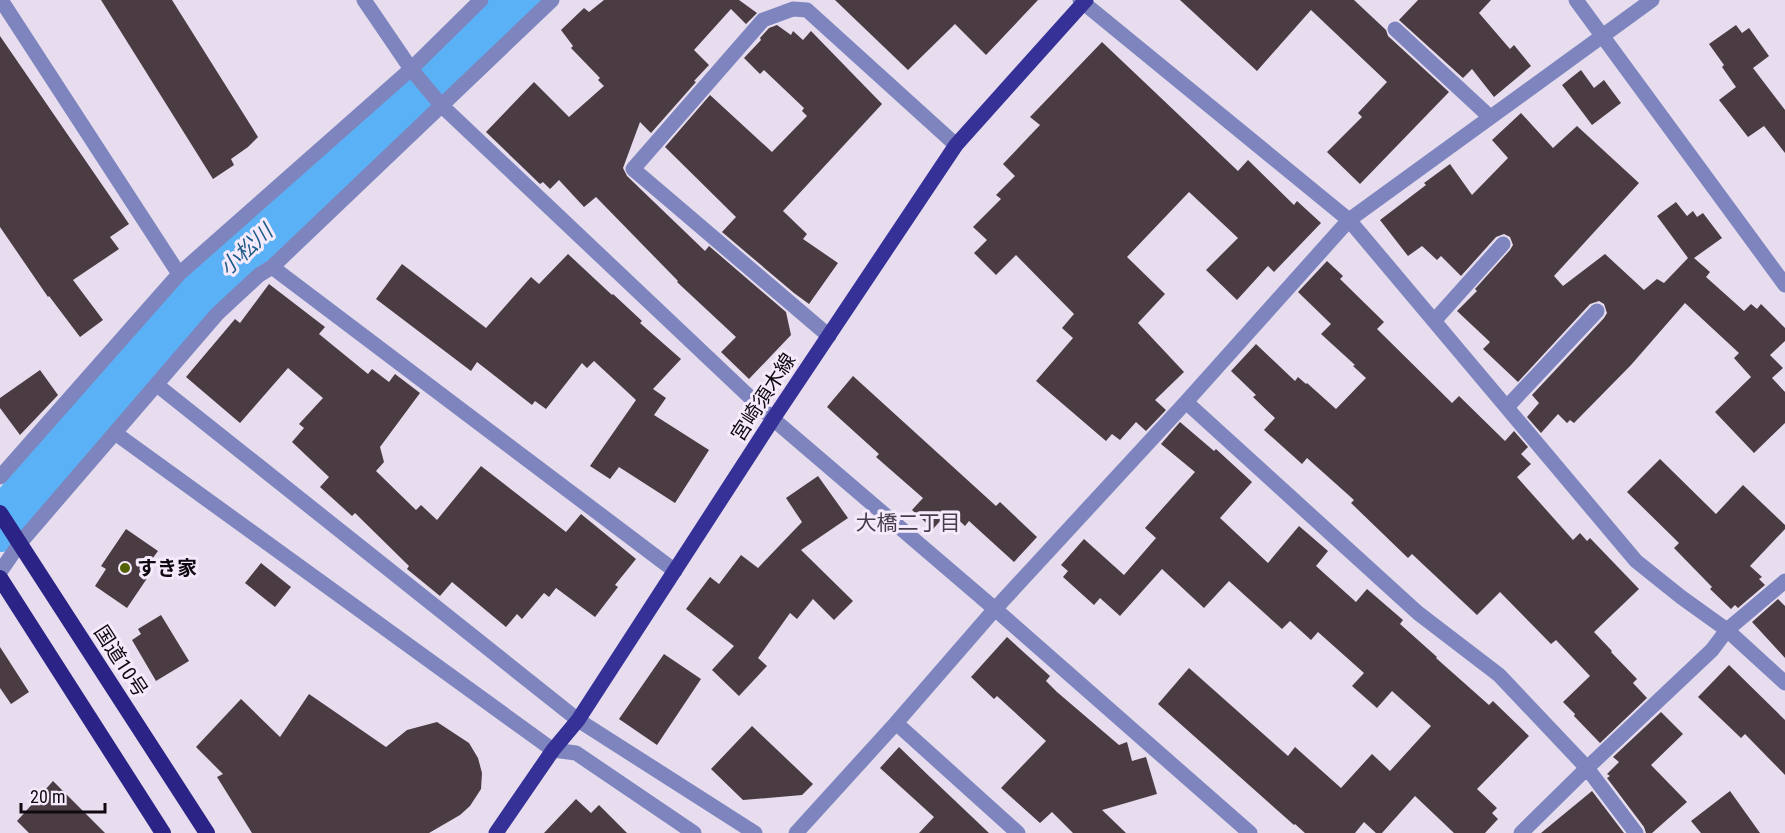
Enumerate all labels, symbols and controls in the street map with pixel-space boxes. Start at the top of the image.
water label: 小松川 [215,218,279,280]
street label: 宮崎須木線 [726,349,800,445]
district label: 大橋二丁目 [856,511,961,535]
place label: すき家 [137,556,197,580]
marker: すき家 [118,561,132,575]
street label: 国道10号 [89,621,153,701]
scale bar [21,776,105,814]
text: 20 m [30,786,65,807]

